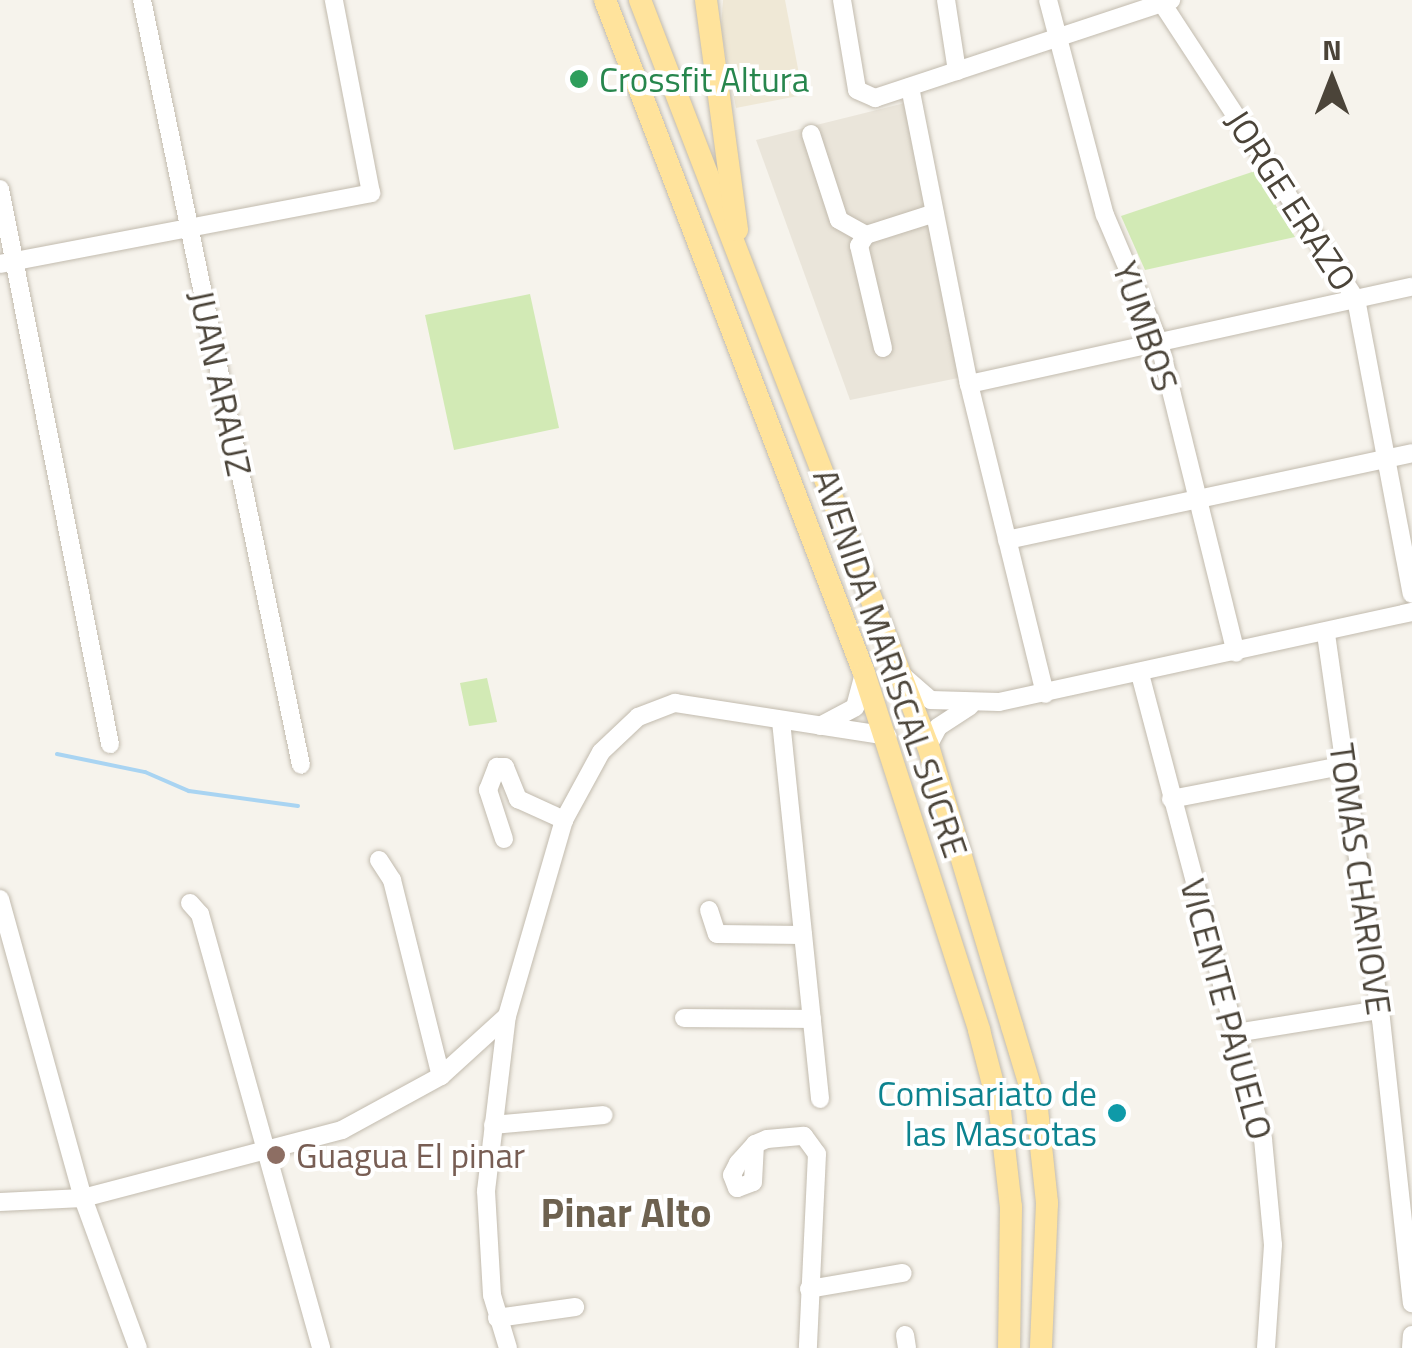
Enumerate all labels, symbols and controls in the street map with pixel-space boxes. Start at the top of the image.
text: N [1322,28,1342,71]
north arrow [1282,30,1382,130]
place label: Crossfit Altura [599,58,809,100]
marker: Crossfit Altura [568,68,590,90]
street label: JORGE ERAZO [1217,102,1365,298]
street label: YUMBOS [1104,256,1188,396]
street label: JUAN ARAUZ [181,286,261,480]
street label: AVENIDA MARISCAL SUCRE [805,463,977,863]
street label: TOMAS CHARIOVE [1321,741,1401,1017]
street label: VICENTE PAJUELO [1172,874,1282,1144]
place label: Comisariato de las Mascotas [877,1072,1097,1154]
marker: Comisariato de las Mascotas [1106,1102,1128,1124]
place label: Guagua El pinar [296,1134,525,1176]
marker: Guagua El pinar [265,1144,287,1166]
district label: Pinar Alto [541,1189,711,1237]

